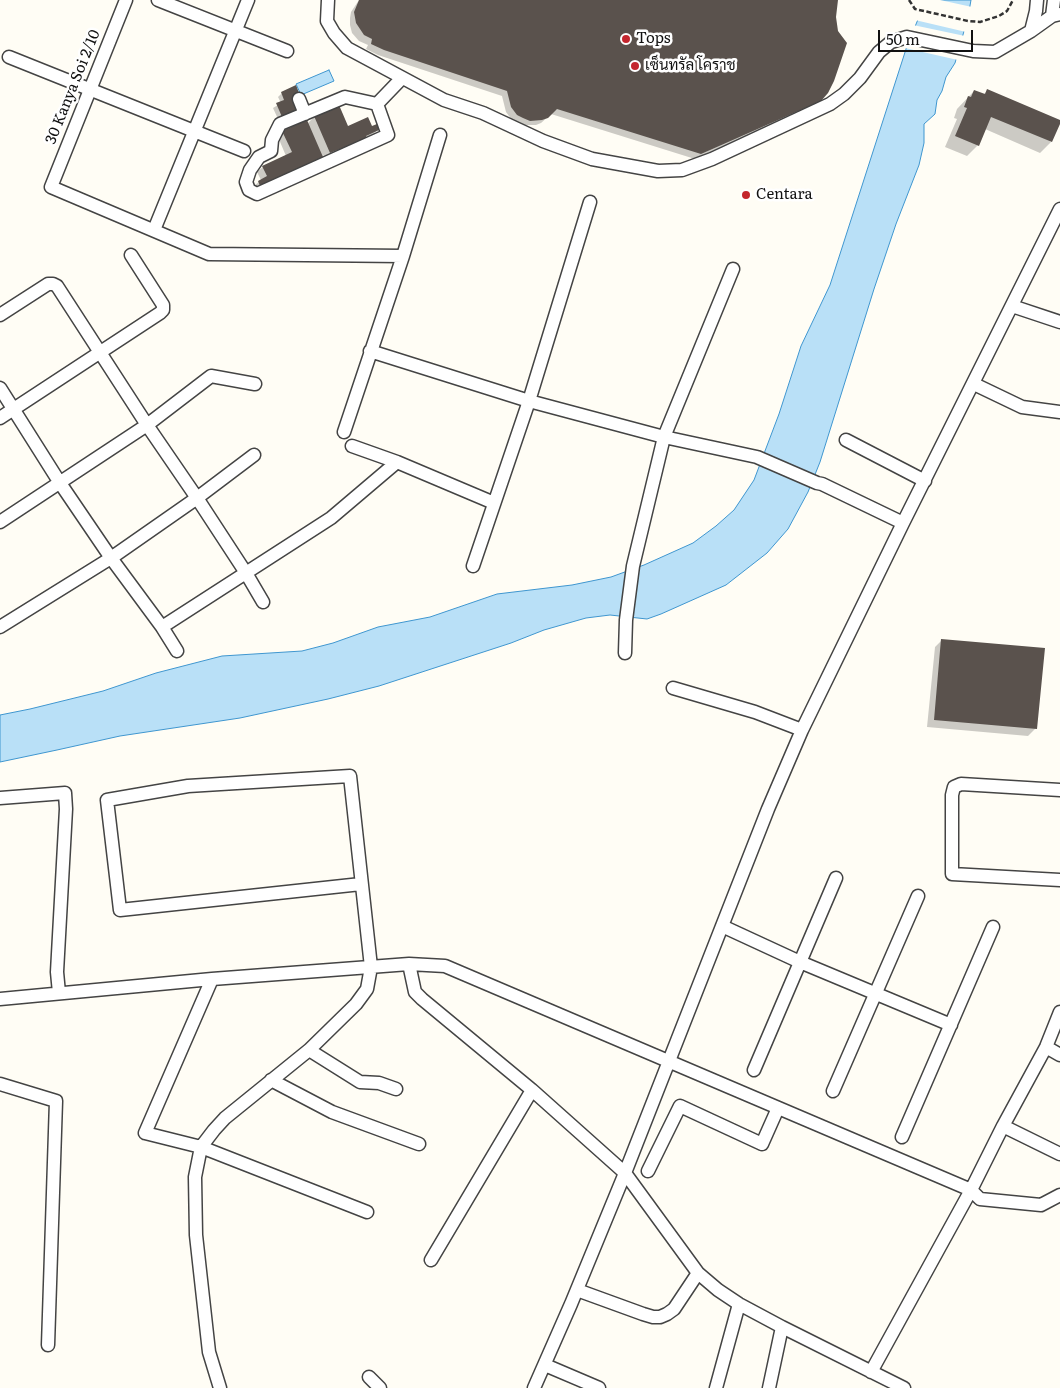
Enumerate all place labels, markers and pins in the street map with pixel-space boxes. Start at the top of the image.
place label: Tops [636,30,670,48]
marker: Tops [620,33,632,45]
place label: เซ็นทรัล โคราช [645,57,736,75]
marker: เซ็นทรัล โคราช [629,60,641,72]
place label: Centara [756,186,813,204]
marker: Centara [740,189,752,201]

